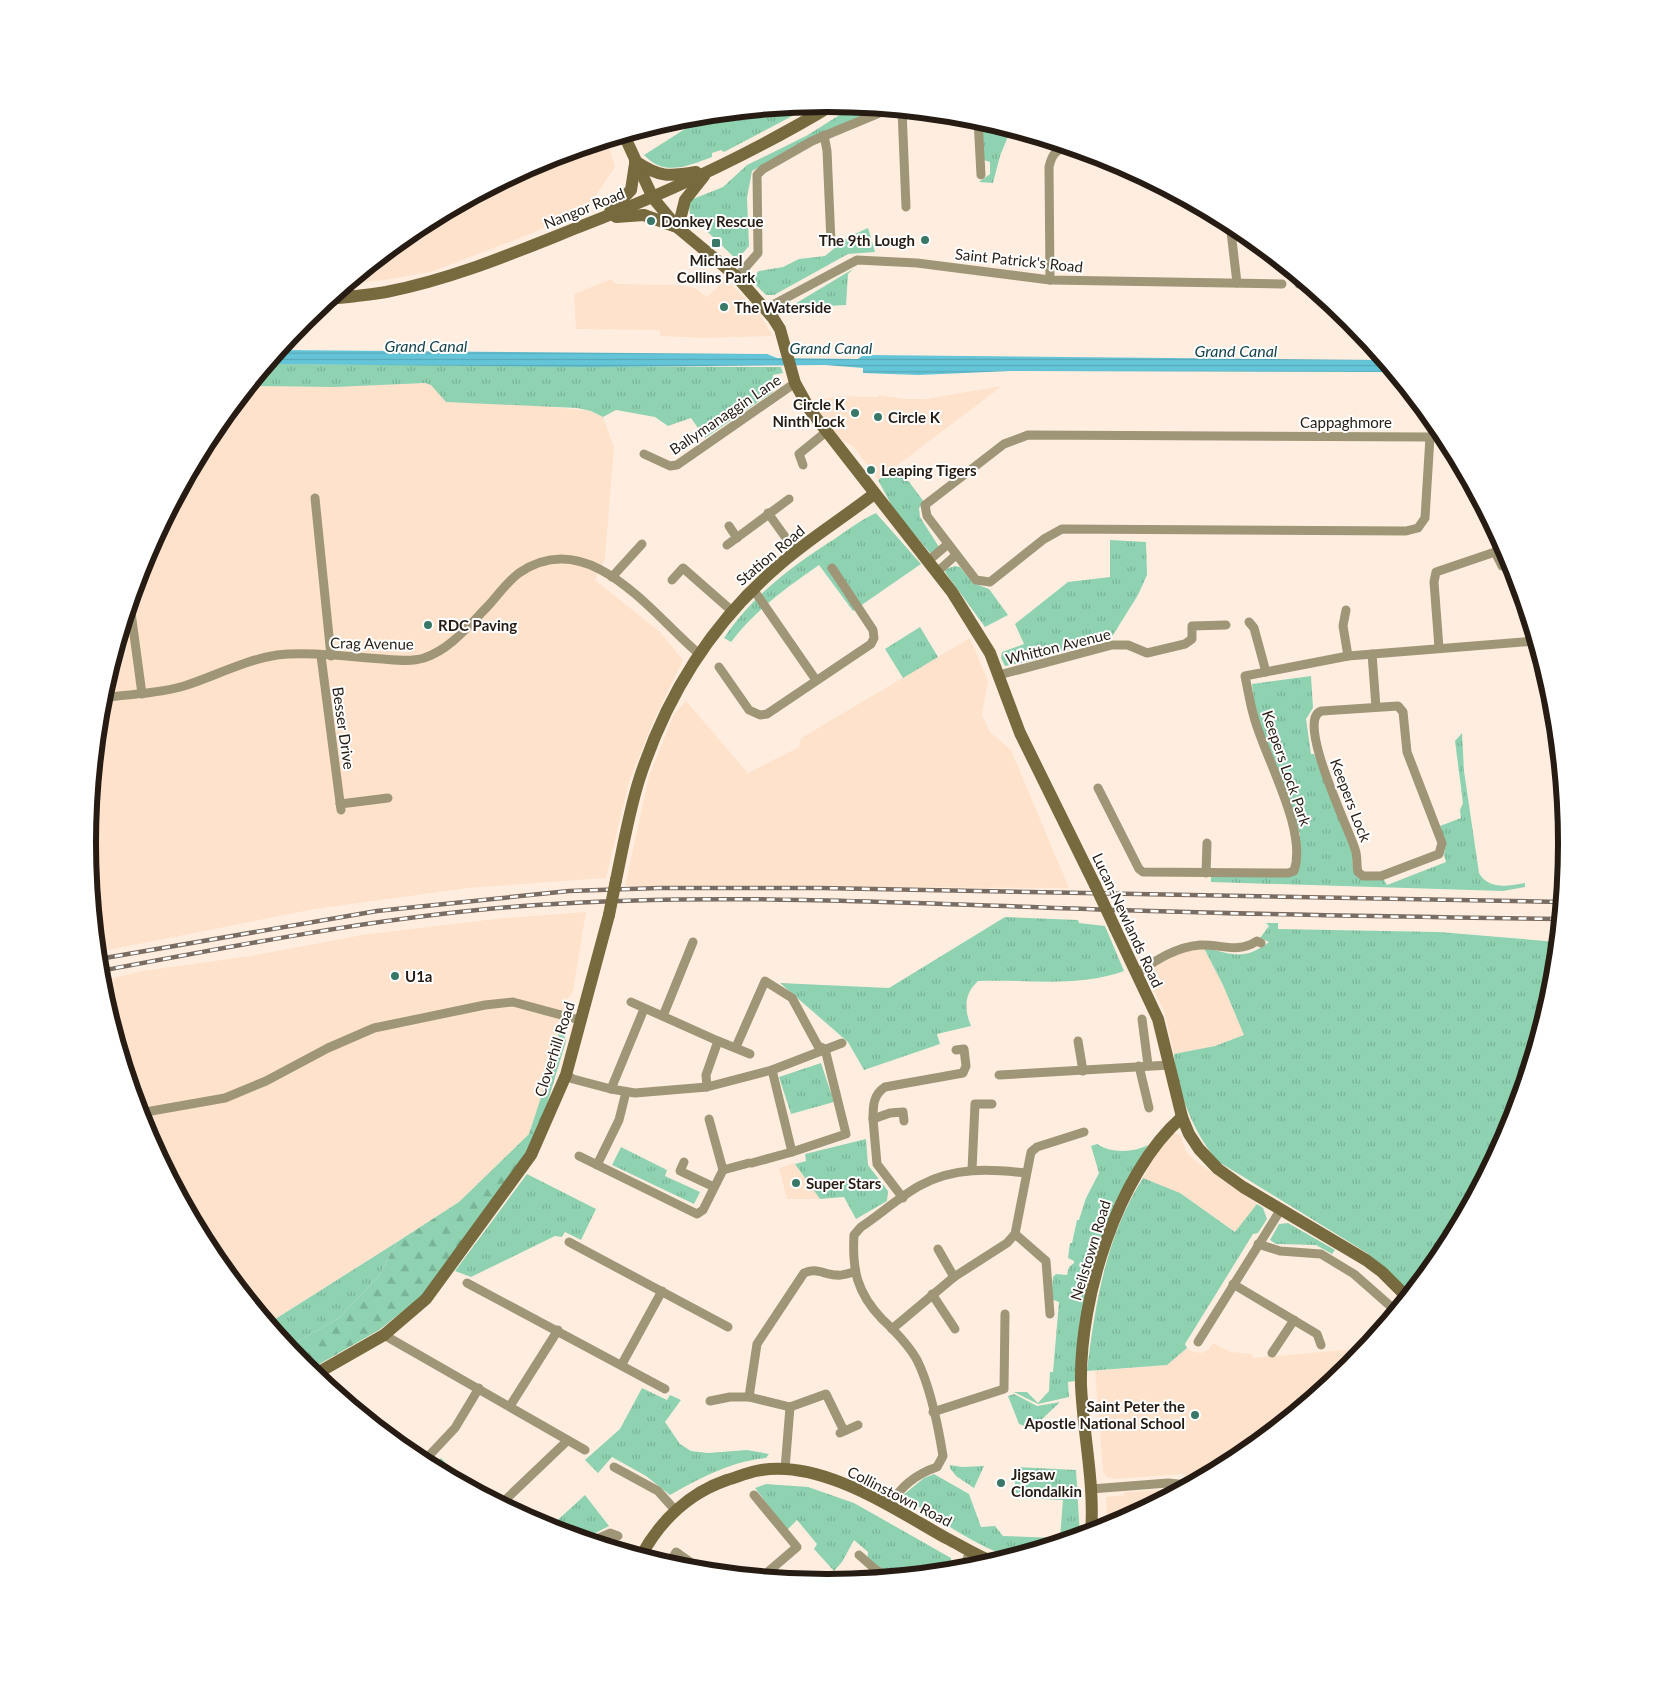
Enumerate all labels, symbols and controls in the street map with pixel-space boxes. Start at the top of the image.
street label: Nangor Road [541,184,627,232]
place label: Donkey Rescue [661,212,763,230]
marker: Donkey Rescue [645,215,657,227]
place label: The 9th Lough [819,231,915,249]
marker: The 9th Lough [919,234,931,246]
marker: Michael Collins Park [710,237,722,249]
street label: Saint Patrick's Road [954,244,1084,276]
place label: Michael Collins Park [677,251,756,286]
place label: The Waterside [734,298,831,316]
marker: The Waterside [718,301,730,313]
water label: Grand Canal [385,336,468,355]
water label: Grand Canal [790,338,873,357]
water label: Grand Canal [1195,341,1278,360]
street label: Ballymanaggin Lane [666,370,784,458]
place label: Circle K Ninth Lock [772,395,846,430]
marker: Circle K Ninth Lock [849,407,861,419]
place label: Circle K [888,408,941,426]
marker: Circle K [872,411,884,423]
street label: Cappaghmore [1300,413,1392,431]
place label: Leaping Tigers [881,461,977,479]
marker: Leaping Tigers [865,464,877,476]
street label: Station Road [732,521,808,589]
place label: RDC Paving [438,616,517,634]
marker: RDC Paving [422,619,434,631]
street label: Whitton Avenue [1004,624,1112,668]
street label: Crag Avenue [330,633,414,653]
street label: Besser Drive [329,686,359,771]
street label: Keepers Lock Park [1259,708,1315,828]
street label: Keepers Lock [1327,756,1375,845]
street label: Lucan-Newlands Road [1089,850,1167,990]
place label: U1a [405,967,432,985]
marker: U1a [389,970,401,982]
street label: Cloverhill Road [530,999,578,1099]
place label: Super Stars [806,1174,882,1192]
marker: Super Stars [790,1177,802,1189]
street label: Neilstown Road [1066,1198,1114,1302]
place label: Saint Peter the Apostle National School [1023,1397,1185,1432]
marker: Saint Peter the Apostle National School [1189,1409,1201,1421]
street label: Collinstown Road [845,1462,955,1530]
place label: Jigsaw Clondalkin [1011,1465,1082,1500]
marker: Jigsaw Clondalkin [995,1477,1007,1489]

